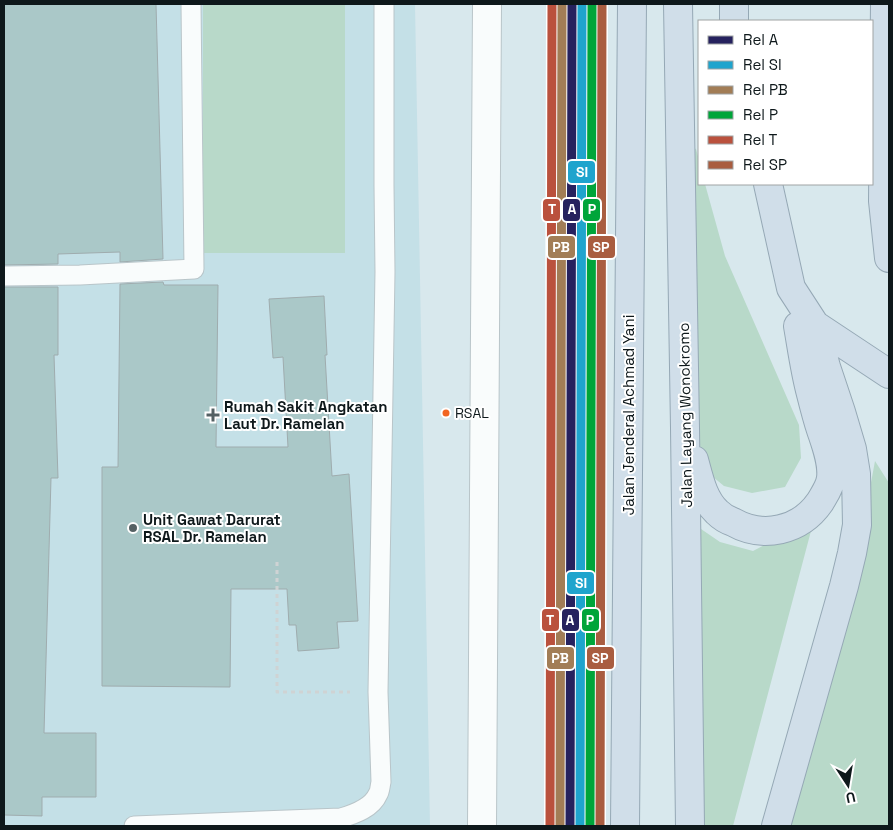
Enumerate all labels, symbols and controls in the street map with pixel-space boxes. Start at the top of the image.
legend [698,20,873,185]
text: Rel A [743,30,779,49]
text: Rel SI [743,55,782,74]
text: Rel PB [743,80,788,99]
text: Rel P [743,105,778,124]
text: Rel T [743,130,777,149]
text: Rel SP [743,155,787,174]
line badge: SI [567,160,596,184]
text: SI [576,163,588,181]
line badge: T [542,198,561,222]
line badge: A [562,198,581,222]
line badge: P [582,198,601,222]
text: T [548,200,556,218]
text: A [568,200,577,218]
text: P [588,200,597,218]
line badge: PB [547,235,576,259]
line badge: SP [587,235,616,259]
text: PB [552,238,570,256]
text: SP [593,238,610,256]
street label: Jalan Jenderal Achmad Yani [619,315,638,515]
street label: Jalan Layang Wonokromo [674,322,696,508]
place label: Rumah Sakit Angkatan Laut Dr. Ramelan [224,397,387,433]
place label: RSAL [455,404,489,422]
marker: Rumah Sakit Angkatan Laut Dr. Ramelan [206,408,220,422]
marker: RSAL [441,408,451,418]
place label: Unit Gawat Darurat RSAL Dr. Ramelan [143,510,281,546]
marker: Unit Gawat Darurat RSAL Dr. Ramelan [127,522,139,534]
line badge: SI [566,571,595,595]
text: SI [575,574,587,592]
line badge: T [541,608,560,632]
line badge: A [561,608,580,632]
line badge: P [581,608,600,632]
text: T [546,611,554,629]
text: A [566,611,575,629]
text: P [586,611,595,629]
line badge: PB [546,646,575,670]
line badge: SP [586,646,615,670]
text: PB [551,649,569,667]
text: SP [592,649,609,667]
north arrow [823,760,873,810]
text: U [844,788,857,807]

